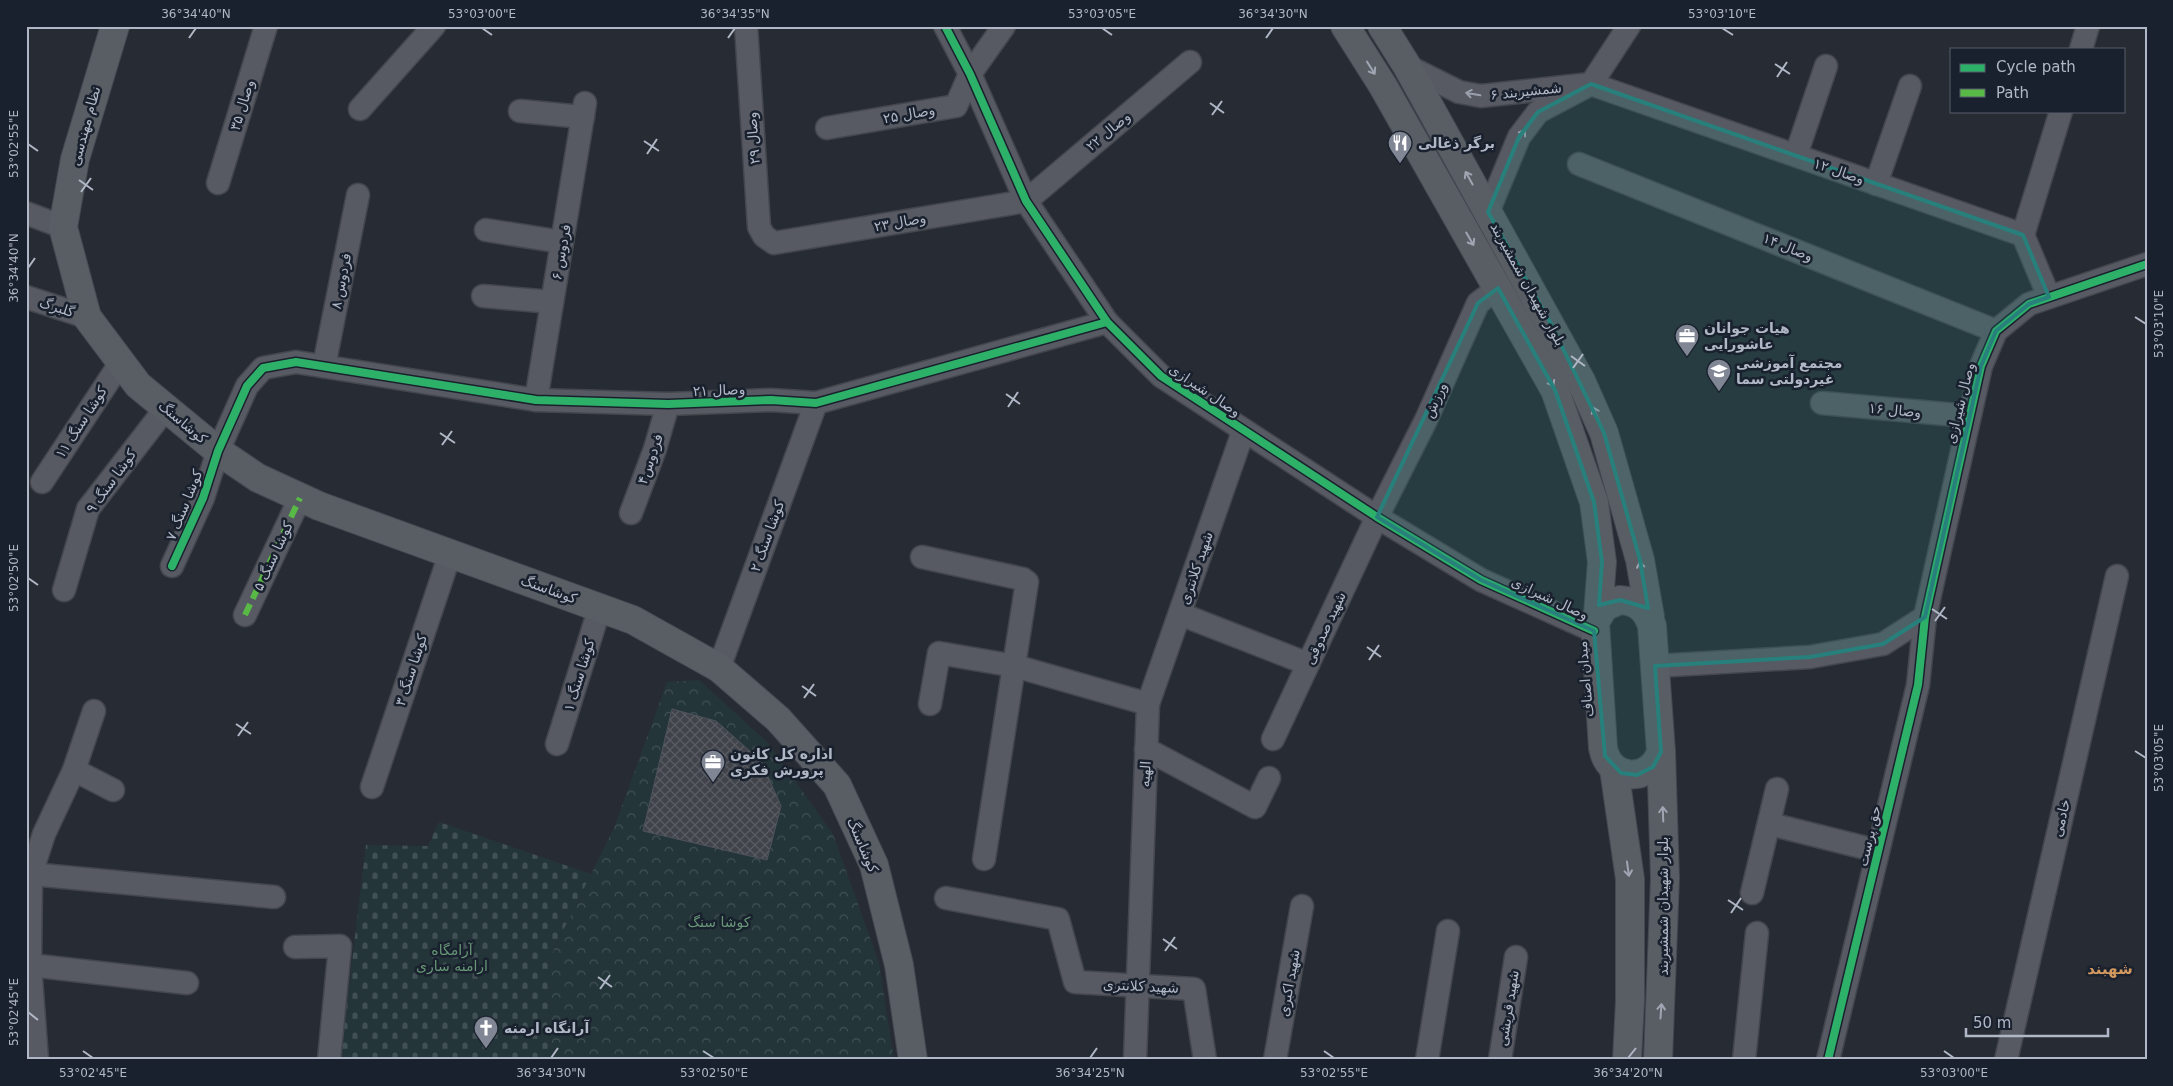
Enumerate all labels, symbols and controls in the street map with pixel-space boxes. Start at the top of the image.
text: 36°34'40"N [161,7,231,21]
text: 53°03'00"E [448,7,516,21]
text: 36°34'35"N [700,7,770,21]
text: 53°03'05"E [1068,7,1136,21]
text: 36°34'30"N [1238,7,1308,21]
text: 53°03'10"E [1688,7,1756,21]
legend [1950,48,2126,112]
text: Cycle path [1996,58,2076,76]
one-way arrow [1367,60,1377,74]
street label: وصال ۳۵ [227,78,258,133]
street label: شمشیربند ۶ [1490,79,1563,104]
street label: نظام مهندسی [67,84,104,168]
text: Path [1996,84,2029,102]
one-way arrow [1466,89,1482,99]
street label: وصال ۲۵ [882,102,936,127]
street label: وصال ۲۲ [1083,108,1134,155]
text: 53°02'55"E [7,110,21,178]
street label: وصال ۲۹ [743,111,764,165]
one-way arrow [1516,129,1526,143]
restaurant icon: برگر ذغالی [1387,130,1413,164]
place label: برگر ذغالی [1418,135,1495,152]
street label: وصال ۱۲ [1811,155,1866,188]
one-way arrow [1464,171,1474,186]
street label: وصال ۲۳ [873,210,927,235]
street label: بلوار شهیدان شمشیربند [1486,219,1569,349]
street label: فردوس ۶ [548,223,575,281]
street label: وصال ۱۴ [1760,230,1815,265]
one-way arrow [1465,231,1475,245]
text: 36°34'40"N [7,233,21,303]
street label: فردوس ۸ [328,252,355,310]
text: 53°03'10"E [2152,290,2166,358]
street label: گلبرگ [37,293,77,321]
place label: هیات جوانان عاشورایی [1704,320,1790,353]
office icon: هیات جوانان عاشورایی [1674,323,1700,357]
place label: مجتمع آموزشی غیردولتی سما [1736,354,1843,388]
school or university icon: مجتمع آموزشی غیردولتی سما [1706,358,1732,392]
street label: وصال شیرازی [1166,360,1244,421]
street label: وصال شیرازی [1942,361,1979,445]
one-way arrow [1545,373,1555,387]
street label: ورزش [1420,380,1451,421]
street label: وصال ۲۱ [692,381,746,400]
street label: ۱۱ کوشا سنگ [52,383,111,461]
street label: کوشاسنگ [155,397,211,448]
street label: وصال ۱۶ [1868,400,1922,421]
one-way arrow [1590,407,1600,422]
street label: فردوس۴ [634,432,667,487]
street label: کوشا سنگ ۹ [83,446,140,517]
street label: کوشا سنگ ۷ [163,467,206,543]
street label: کوشا سنگ ۲ [747,498,788,574]
street label: کوشا سنگ ۵ [250,518,297,594]
street label: شهید کلانتری [1176,529,1217,607]
text: 53°02'50"E [7,544,21,612]
one-way arrow [1636,562,1646,578]
street label: کوشاسنگ [518,571,579,608]
street label: وصال شیرازی [1509,573,1591,624]
street label: شهید صدوقی [1301,589,1350,667]
street label: کوشا سنگ ۳ [392,632,431,708]
street label: کوشا سنگ ۱ [560,637,599,713]
street label: میدان اصناف [1574,640,1596,718]
text: 53°03'05"E [2152,724,2166,792]
place label: اداره کل کانون پرورش فکری [730,746,833,779]
office icon: اداره کل کانون پرورش فکری [700,749,726,783]
street label: الهیه [1136,760,1155,788]
street label: خادمی [2049,798,2073,838]
street label: حق پرست [1854,804,1885,868]
one-way arrow [1658,806,1667,822]
street label: کوشاسنگ [843,815,882,876]
street label: بلوار شهیدان شمشیربند [1655,837,1672,975]
one-way arrow [1624,861,1634,877]
park label: کوشا سنگ [688,914,751,931]
park label: آرامگاه ارامنه ساری [416,942,488,975]
street label: شهید اکبری [1275,948,1304,1018]
district label: شهبند [2087,960,2133,978]
street label: شهید قریشی [1494,969,1523,1047]
street label: شهید کلانتری [1103,976,1179,997]
text: 53°02'45"E [7,978,21,1046]
one-way arrow [1657,1003,1666,1019]
scale bar [1966,1006,2108,1038]
text: 50 m [1973,1014,2011,1032]
church icon: آرانگاه ارمنه [473,1015,499,1049]
place label: آرانگاه ارمنه [504,1019,590,1036]
text: 53°02'45"E [59,1066,127,1080]
text: 36°34'30"N [516,1066,586,1080]
text: 53°02'50"E [680,1066,748,1080]
text: 36°34'25"N [1055,1066,1125,1080]
text: 53°02'55"E [1300,1066,1368,1080]
text: 36°34'20"N [1593,1066,1663,1080]
text: 53°03'00"E [1920,1066,1988,1080]

